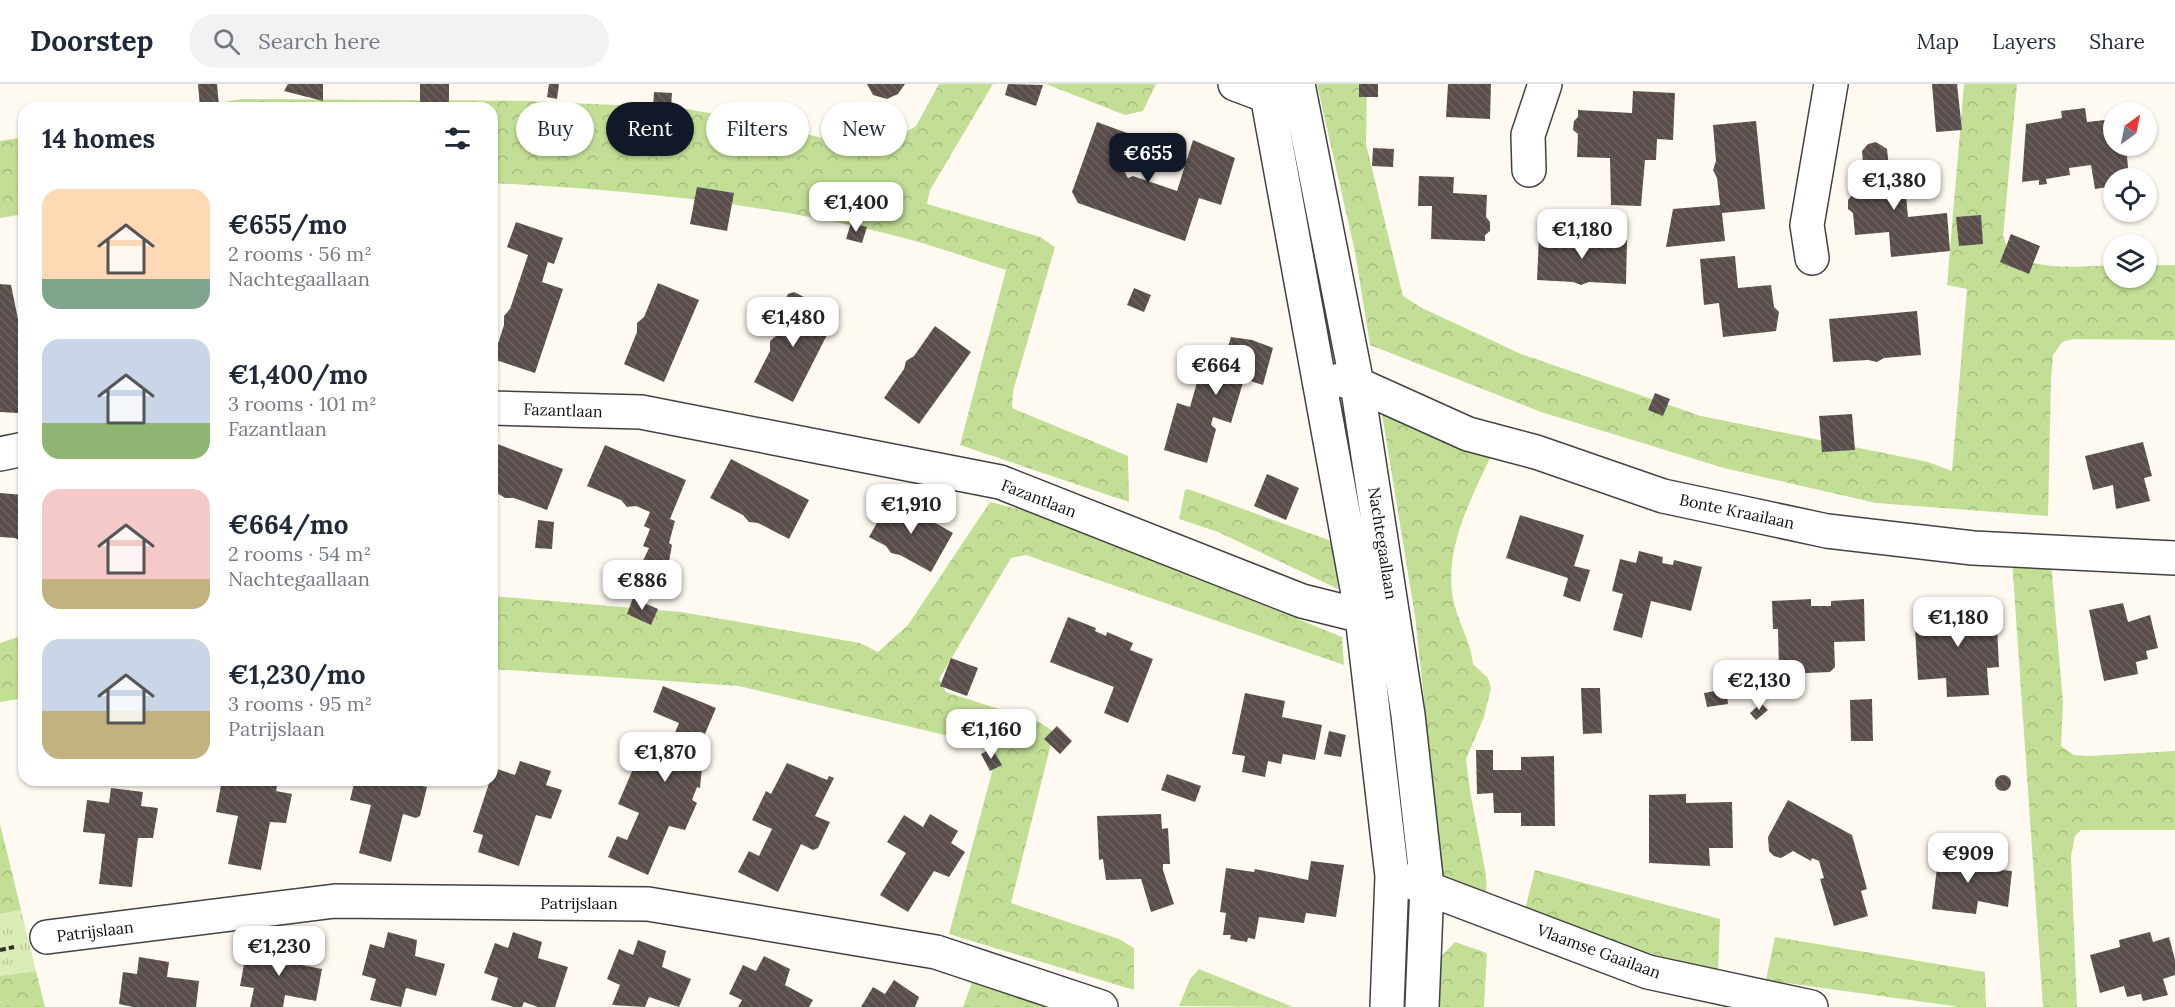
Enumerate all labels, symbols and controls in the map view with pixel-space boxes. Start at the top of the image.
search box [189,14,609,68]
text: Doorstep [30,23,153,59]
icon: search [210,25,243,58]
text: Search here [258,27,380,55]
text: Map [1916,28,1959,55]
text: Layers [1992,28,2056,55]
text: Share [2089,28,2145,55]
chip: Buy [516,102,594,156]
chip: Rent [606,102,694,156]
chip: Filters [706,102,809,156]
chip: New [821,102,907,156]
north arrow [2103,102,2157,156]
map controls [2103,102,2157,288]
text: 14 homes [42,122,155,155]
icon: filters [441,122,474,155]
pin: €655 [1112,133,1184,184]
text: €655 [1123,140,1173,165]
pin: €1,380 [1845,160,1943,211]
text: €1,380 [1862,167,1926,192]
button: locate [2103,168,2157,222]
pin: €1,400 [807,182,905,233]
text: €1,400 [823,189,889,214]
text: €655/mo [228,208,347,241]
pin: €1,180 [1533,209,1631,260]
icon: home [90,213,162,285]
text: €1,180 [1551,216,1613,241]
button: layers [2103,234,2157,288]
text: 2 rooms · 56 m² [228,241,372,266]
text: Nachtegaallaan [228,266,370,291]
pin: €1,480 [744,297,842,348]
text: €1,480 [761,304,825,329]
pin: €664 [1180,345,1252,396]
text: €664 [1191,352,1241,377]
text: €1,400/mo [228,358,368,391]
icon: home [90,363,162,435]
text: 3 rooms · 101 m² [228,391,377,416]
street label: Fazantlaan [523,399,603,421]
text: Fazantlaan [228,416,327,441]
street label: Fazantlaan [998,474,1080,522]
pin: €1,910 [862,484,960,535]
street label: Nachtegaallaan [1364,485,1402,601]
street label: Bonte Kraailaan [1678,489,1797,533]
text: €1,910 [880,491,942,516]
text: €664/mo [228,508,348,541]
icon: home [90,513,162,585]
text: 2 rooms · 54 m² [228,541,371,566]
pin: €886 [606,560,678,611]
text: Nachtegaallaan [228,566,370,591]
text: €886 [617,567,667,592]
pin: €1,180 [1909,597,2007,648]
text: €1,180 [1927,604,1989,629]
text: €1,230/mo [228,658,365,691]
pin: €2,130 [1710,660,1808,711]
icon: home [90,663,162,735]
text: €2,130 [1727,667,1791,692]
text: 3 rooms · 95 m² [228,691,372,716]
pin: €1,160 [942,709,1040,760]
text: Patrijslaan [228,716,325,741]
text: €1,160 [960,716,1022,741]
pin: €1,870 [616,732,714,783]
text: €1,870 [634,739,696,764]
pin: €909 [1932,833,2004,884]
text: €909 [1942,840,1994,865]
street label: Patrijslaan [540,893,618,913]
street label: Patrijslaan [55,916,135,946]
street label: Vlaamse Gaailaan [1534,919,1664,983]
pin: €1,230 [230,926,328,977]
text: €1,230 [247,933,311,958]

